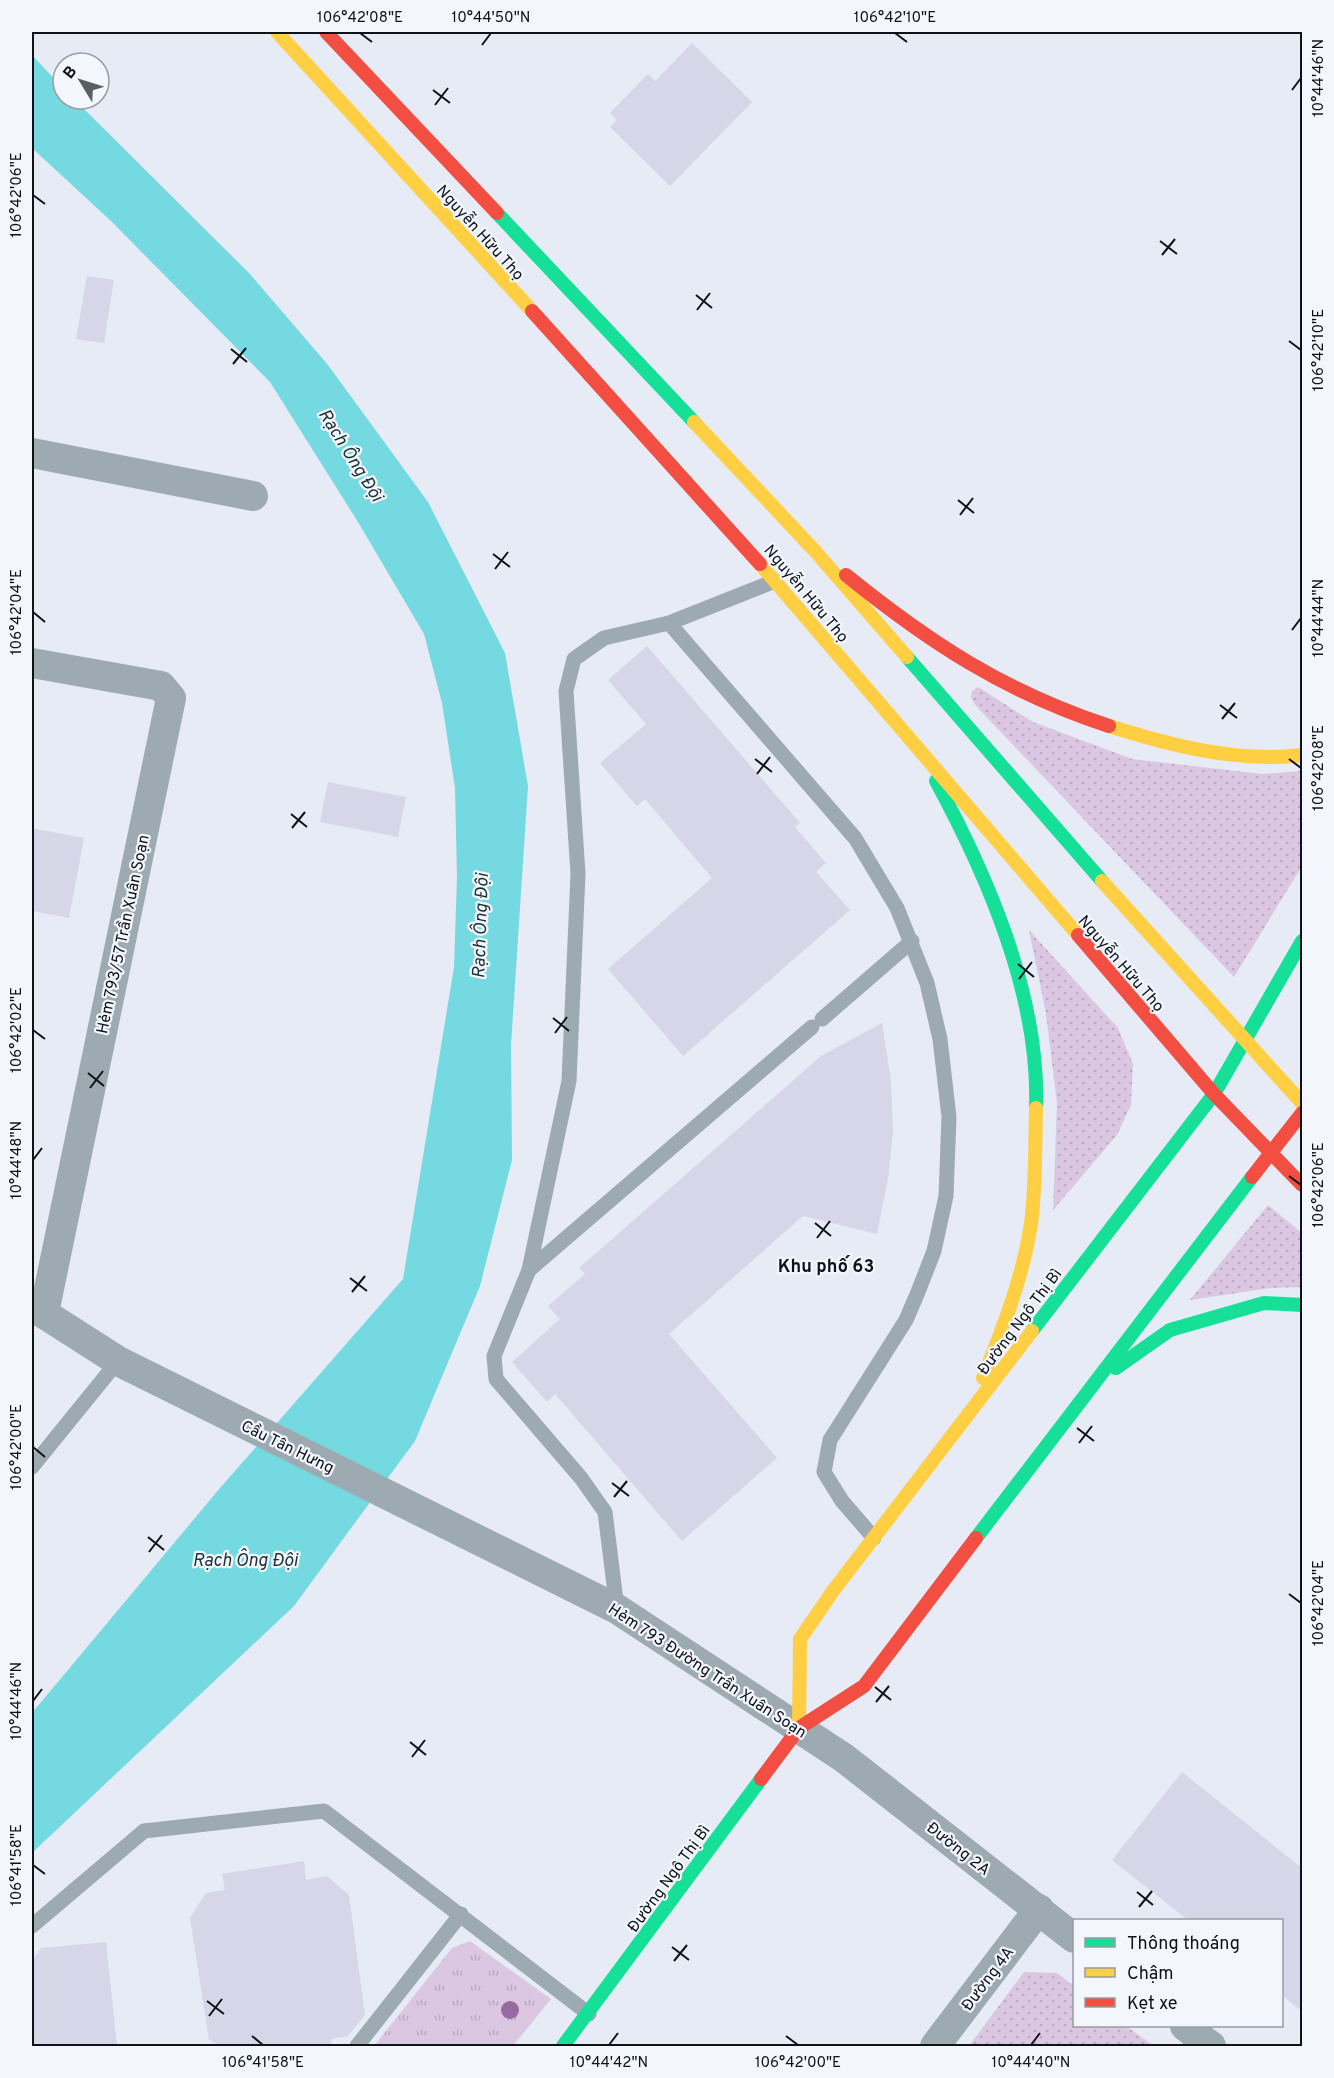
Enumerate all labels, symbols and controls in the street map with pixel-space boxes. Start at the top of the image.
text: 106°42'08"E [317,9,403,28]
text: 10°44'50"N [452,9,530,28]
text: 106°42'10"E [854,9,936,28]
text: 10°44'46"N [1310,39,1329,117]
north arrow [51,51,111,111]
text: B [59,62,82,84]
text: 106°42'06"E [8,152,27,238]
street label: Nguyễn Hữu Thọ [431,180,529,285]
text: 106°42'10"E [1310,309,1329,391]
water label: Rạch Ông Đội [312,404,390,508]
street label: Nguyễn Hữu Thọ [759,540,854,647]
text: 106°42'04"E [8,569,27,655]
text: 10°44'44"N [1310,579,1329,657]
text: 106°42'08"E [1310,725,1329,811]
street label: Hẻm 793/57 Trần Xuân Soạn [92,833,155,1036]
water label: Rạch Ông Đội [466,871,495,979]
street label: Nguyễn Hữu Thọ [1073,911,1169,1017]
text: 106°42'02"E [8,987,27,1073]
text: 10°44'48"N [8,1121,27,1199]
text: 106°42'06"E [1310,1142,1329,1228]
district label: Khu phố 63 [778,1255,874,1279]
street label: Đường Ngô Thị Bì [974,1265,1067,1379]
text: 106°42'00"E [8,1404,27,1490]
street label: Cầu Tân Hưng [237,1416,337,1479]
water label: Rạch Ông Đội [192,1548,299,1573]
text: 106°42'04"E [1310,1560,1329,1646]
street label: Hẻm 793 Đường Trần Xuân Soạn [604,1599,811,1743]
text: 10°44'46"N [8,1662,27,1740]
street label: Đường 2A [922,1819,994,1881]
street label: Đường Ngô Thị Bì [624,1822,715,1937]
text: 106°41'58"E [8,1824,27,1906]
legend [1073,1919,1283,2027]
text: Thông thoáng [1127,1933,1240,1956]
street label: Đường 4A [958,1943,1019,2015]
text: Chậm [1127,1963,1174,1986]
text: Kẹt xe [1127,1993,1177,2016]
text: 106°41'58"E [222,2054,304,2073]
text: 10°44'42"N [570,2054,648,2073]
text: 106°42'00"E [755,2054,841,2073]
text: 10°44'40"N [992,2054,1070,2073]

